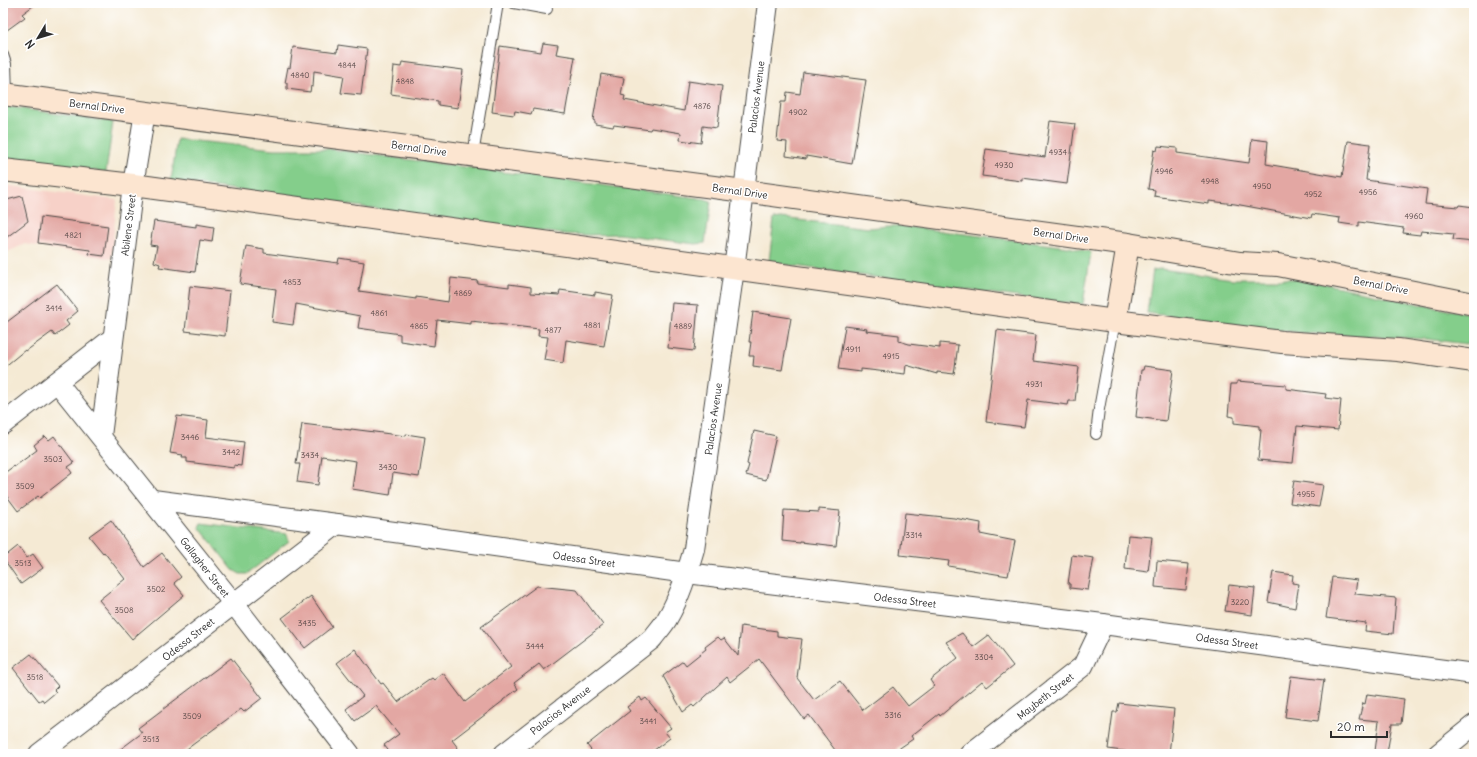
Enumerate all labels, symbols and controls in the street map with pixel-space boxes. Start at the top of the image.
north arrow [18,18,58,58]
text: N [22,37,38,51]
house number: 4844 [338,60,357,70]
street label: Palacios Avenue [746,60,767,134]
house number: 4840 [290,70,310,80]
house number: 4848 [396,76,415,86]
street label: Bernal Drive [68,97,125,116]
house number: 4876 [693,101,711,111]
house number: 4902 [789,107,808,117]
street label: Bernal Drive [390,138,447,159]
house number: 4934 [1049,147,1068,157]
house number: 4930 [994,160,1014,170]
house number: 4946 [1155,166,1174,176]
house number: 4948 [1201,176,1220,186]
street label: Bernal Drive [711,181,768,202]
house number: 4950 [1252,181,1272,191]
house number: 4956 [1359,187,1378,197]
house number: 4952 [1304,189,1323,199]
street label: Abilene Street [118,193,139,257]
house number: 4960 [1404,211,1424,221]
street label: Bernal Drive [1032,225,1089,246]
house number: 4821 [65,230,81,240]
street label: Bernal Drive [1352,274,1410,297]
house number: 4853 [283,277,302,287]
house number: 4869 [454,288,473,298]
house number: 3414 [46,303,63,313]
house number: 4861 [370,308,388,318]
house number: 4881 [583,320,601,330]
house number: 4865 [410,321,429,331]
house number: 4889 [674,321,693,331]
house number: 4877 [544,325,562,335]
house number: 4911 [845,344,861,354]
house number: 4915 [883,351,900,361]
house number: 4931 [1026,379,1042,389]
street label: Palacios Avenue [702,382,725,456]
house number: 3446 [181,432,200,442]
house number: 3442 [222,447,241,457]
house number: 3434 [301,450,320,460]
house number: 3503 [44,454,63,464]
house number: 3430 [379,462,397,472]
house number: 3509 [15,481,35,491]
house number: 4955 [1297,489,1316,499]
house number: 3314 [906,530,923,540]
street label: Gallagher Street [177,535,233,601]
street label: Odessa Street [552,549,617,570]
house number: 3513 [15,558,32,568]
house number: 3502 [147,584,166,594]
street label: Odessa Street [873,590,938,611]
house number: 3220 [1231,597,1249,607]
house number: 3508 [114,605,134,615]
street label: Odessa Street [160,615,218,664]
house number: 3435 [298,618,317,628]
street label: Odessa Street [1195,631,1260,652]
house number: 3444 [526,641,545,651]
house number: 3304 [975,652,994,662]
street label: Maybeth Street [1014,670,1077,723]
house number: 3518 [27,672,44,682]
street label: Palacios Avenue [528,683,593,738]
house number: 3316 [885,710,902,720]
house number: 3509 [182,711,202,721]
scale bar [1331,713,1387,739]
house number: 3441 [640,716,656,726]
text: 20 m [1337,719,1365,734]
house number: 3513 [143,734,160,744]

